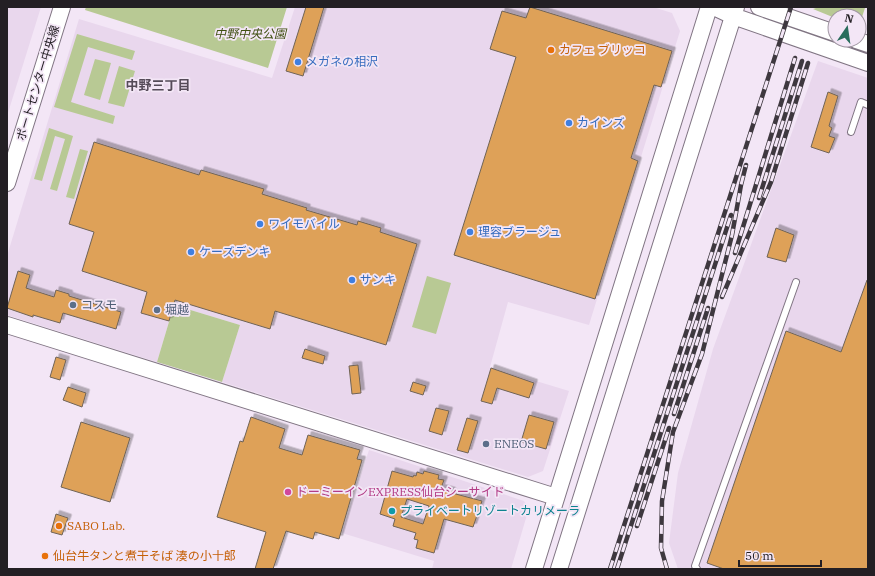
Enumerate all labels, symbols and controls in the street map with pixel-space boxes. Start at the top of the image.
north arrow [827,8,867,48]
text: N [843,10,855,26]
street label: ポートセンター中央線 [13,23,62,142]
park label: 中野中央公園 [214,26,288,41]
place label: カフェ ブリッコ [559,42,646,57]
marker: カフェ ブリッコ [546,45,556,55]
place label: メガネの相沢 [306,54,378,69]
marker: メガネの相沢 [293,57,303,67]
district label: 中野三丁目 [125,77,191,94]
place label: カインズ [577,115,625,130]
marker: カインズ [564,118,574,128]
place label: ワイモバイル [268,216,340,231]
marker: ワイモバイル [255,219,265,229]
place label: 理容ブラージュ [478,224,561,239]
marker: 理容ブラージュ [465,227,475,237]
place label: ケーズデンキ [199,244,270,259]
marker: ケーズデンキ [186,247,196,257]
place label: サンキ [360,272,396,287]
marker: サンキ [347,275,357,285]
place label: コスモ [81,297,117,312]
marker: コスモ [68,300,78,310]
place label: 堀越 [165,302,189,317]
marker: 堀越 [152,305,162,315]
place label: ENEOS [494,436,534,451]
marker: ENEOS [481,439,491,449]
place label: ドーミーインEXPRESS仙台シーサイド [296,484,505,499]
marker: ドーミーインEXPRESS仙台シーサイド [283,487,293,497]
place label: プライベートリゾートカリメーラ [400,503,580,518]
marker: プライベートリゾートカリメーラ [387,506,397,516]
place label: SABO Lab. [67,518,125,533]
marker: SABO Lab. [54,521,64,531]
scale bar [739,542,821,568]
place label: 仙台牛タンと煮干そば 湊の小十郎 [53,548,236,563]
text: 50 m [745,548,774,563]
marker: 仙台牛タンと煮干そば 湊の小十郎 [40,551,50,561]

